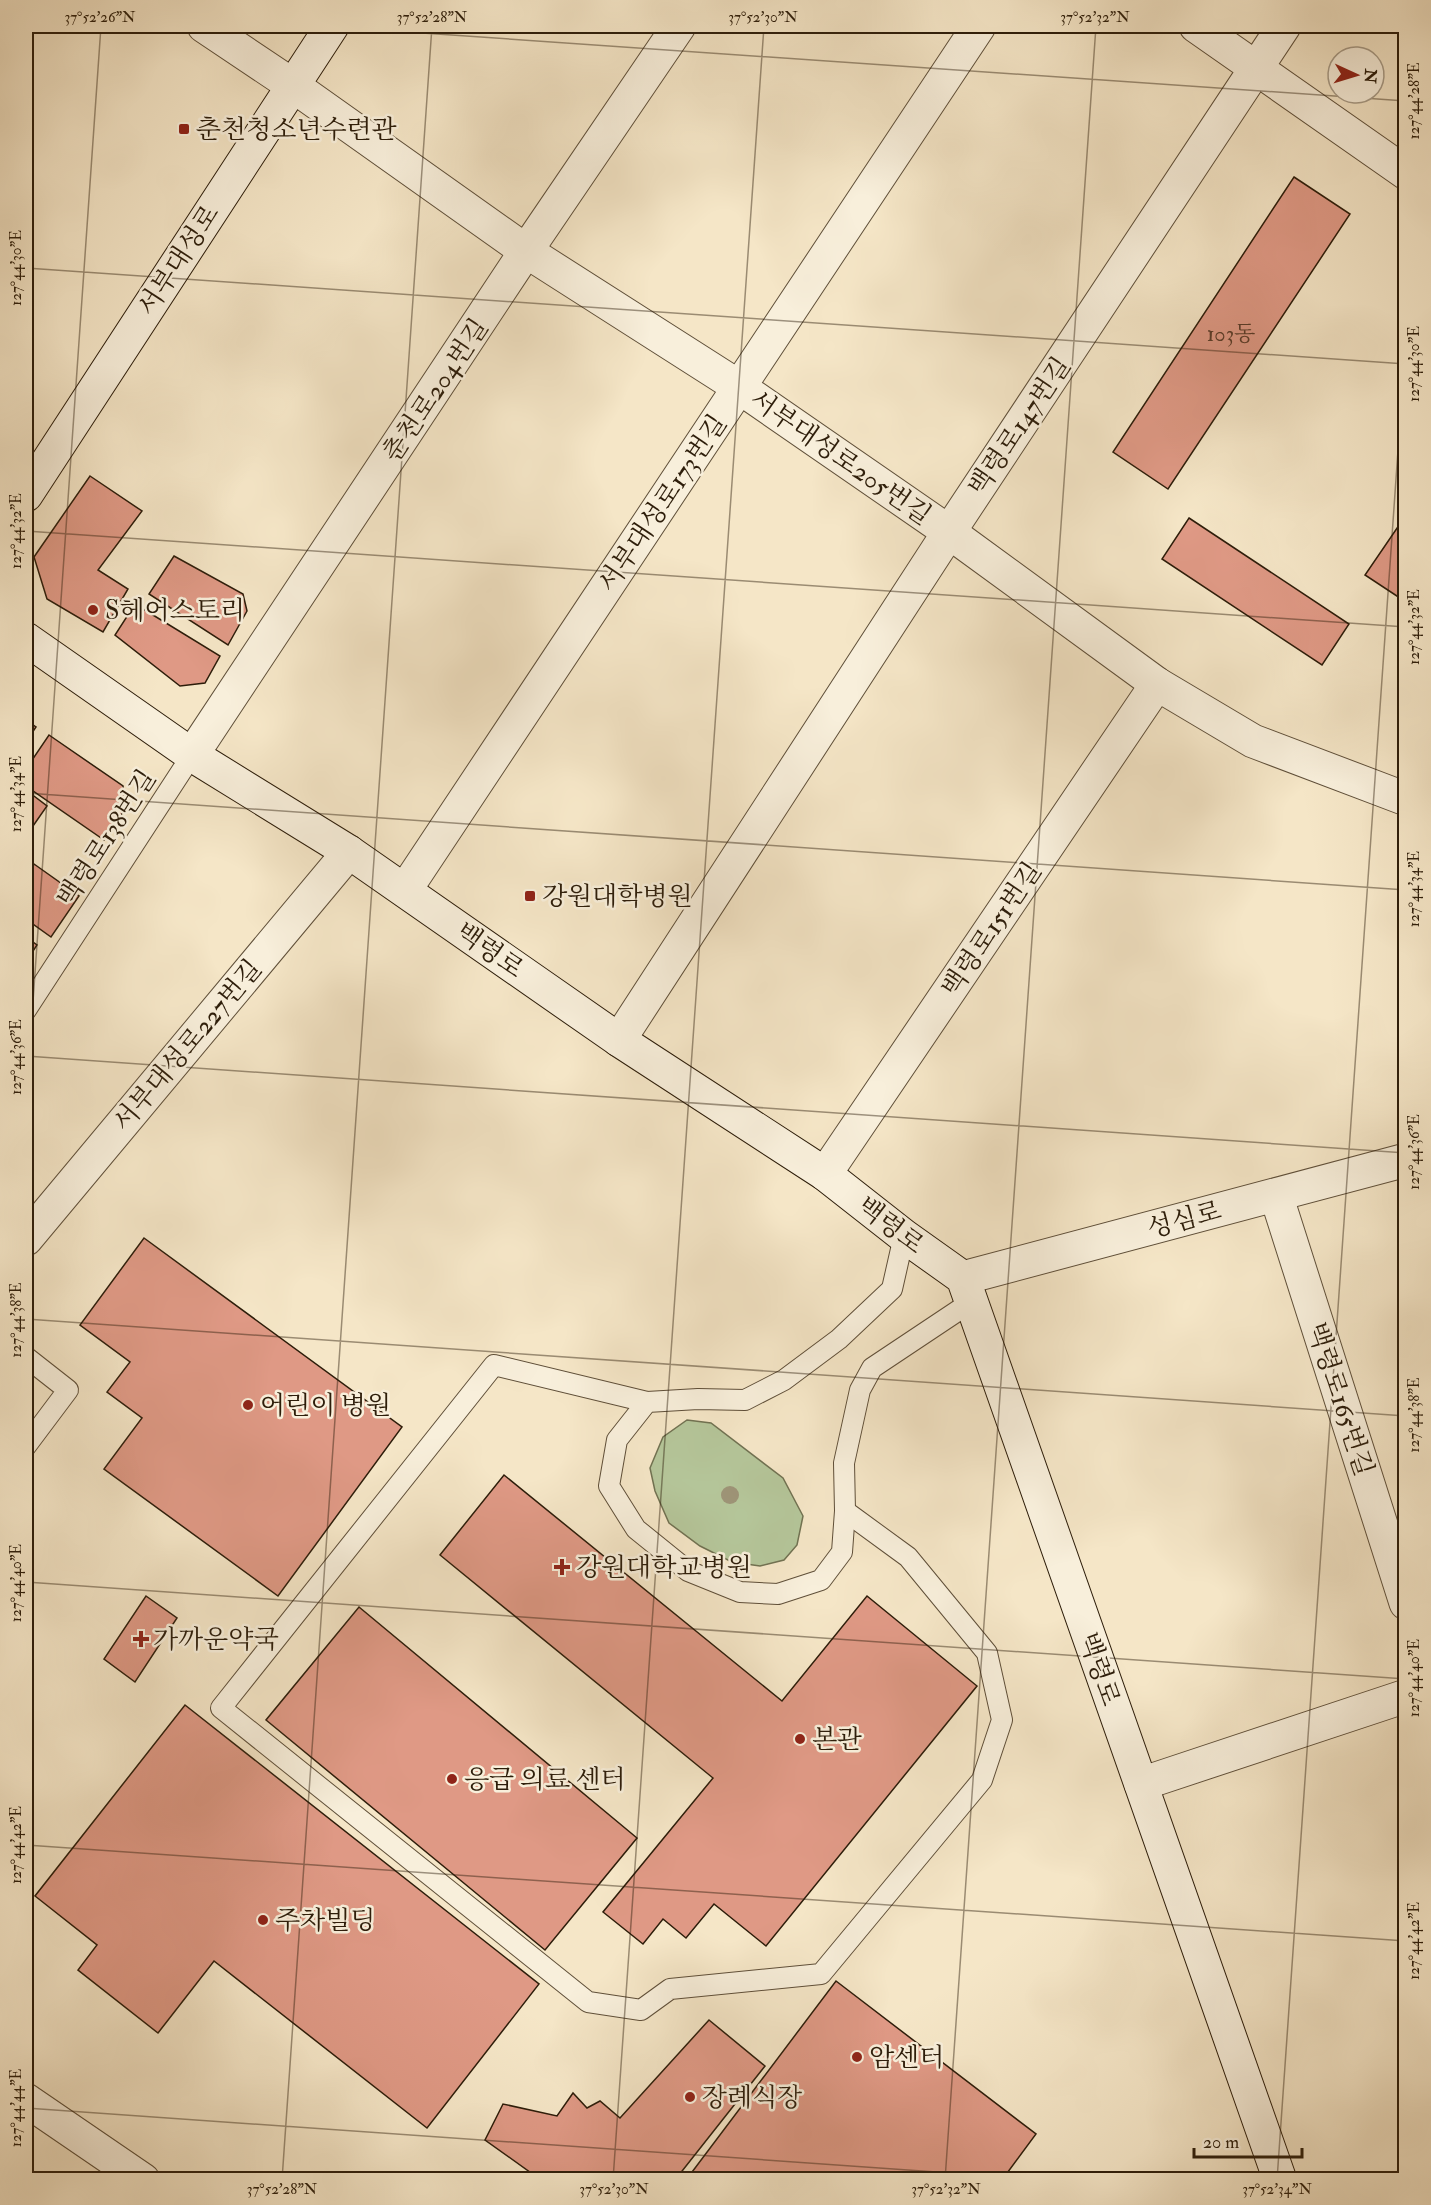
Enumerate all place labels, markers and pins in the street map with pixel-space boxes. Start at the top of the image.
place label: 춘천청소년수련관 [196,114,397,146]
marker: 춘천청소년수련관 [177,122,191,136]
place label: S헤어스토리 [105,595,245,627]
marker: S헤어스토리 [86,603,100,617]
place label: 강원대학병원 [542,881,693,913]
marker: 강원대학병원 [523,889,537,903]
place label: 어린이 병원 [260,1390,391,1422]
marker: 어린이 병원 [241,1398,255,1412]
place label: 강원대학교병원 [576,1552,752,1584]
marker: 강원대학교병원 [553,1558,571,1576]
place label: 가까운약국 [153,1624,279,1656]
marker: 가까운약국 [134,1632,148,1646]
place label: 본관 [812,1724,862,1756]
marker: 본관 [793,1732,807,1746]
place label: 응급 의료 센터 [464,1764,626,1796]
marker: 응급 의료 센터 [445,1772,459,1786]
place label: 주차빌딩 [275,1905,375,1937]
marker: 주차빌딩 [256,1913,270,1927]
place label: 암센터 [869,2042,944,2074]
marker: 암센터 [850,2050,864,2064]
place label: 장례식장 [702,2082,802,2114]
marker: 장례식장 [683,2090,697,2104]

